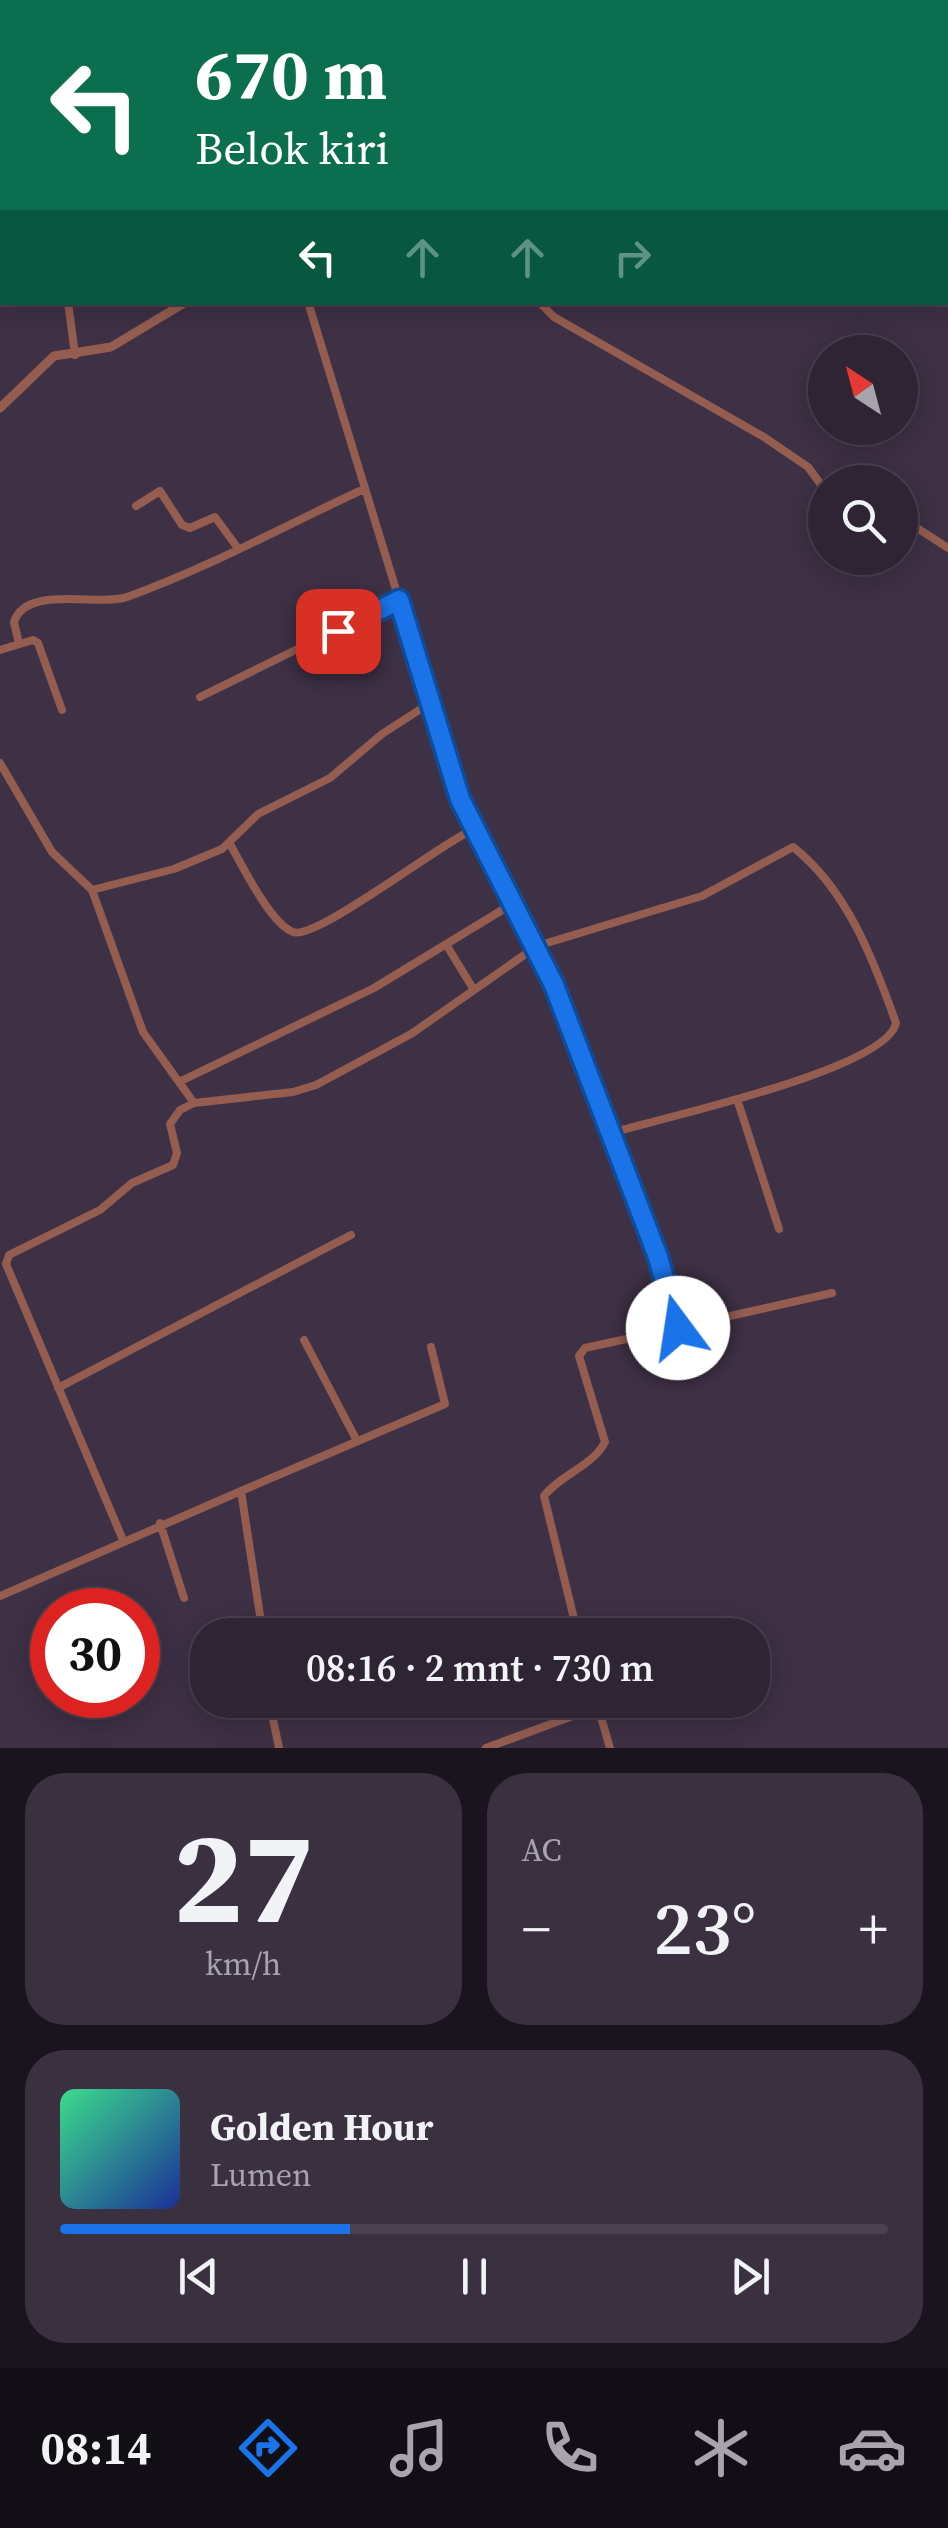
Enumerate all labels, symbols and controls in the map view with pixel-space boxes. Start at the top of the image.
text: 670 m [195,26,387,122]
icon: left [30,40,160,170]
text: Belok kiri [195,117,389,179]
icon: left [290,230,345,285]
icon: ahead [395,230,450,285]
icon: ahead [500,230,555,285]
icon: right [605,230,660,285]
north arrow [808,335,918,445]
map controls [808,335,918,575]
button: search [808,465,918,575]
pin [296,589,381,674]
icon: arrive [311,604,366,659]
position arrow [626,1276,730,1380]
speed limit sign: 30 [30,1588,160,1718]
text: 08:16 · 2 mnt · 730 m [306,1642,654,1694]
text: 27 [173,1787,314,1966]
text: AC [522,1828,562,1872]
text: 23° [653,1876,756,1979]
text: − [522,1891,551,1966]
text: + [859,1891,888,1966]
text: km/h [205,1942,281,1986]
text: Golden Hour [210,2101,433,2153]
text: Lumen [210,2153,312,2197]
icon: previous [171,2249,226,2304]
icon: pause [447,2249,502,2304]
icon: next [723,2249,778,2304]
icon: directions [233,2413,303,2483]
icon: music [384,2413,454,2483]
icon: phone [535,2413,605,2483]
icon: climate [686,2413,756,2483]
icon: car [837,2413,907,2483]
text: 08:14 [41,2417,152,2479]

